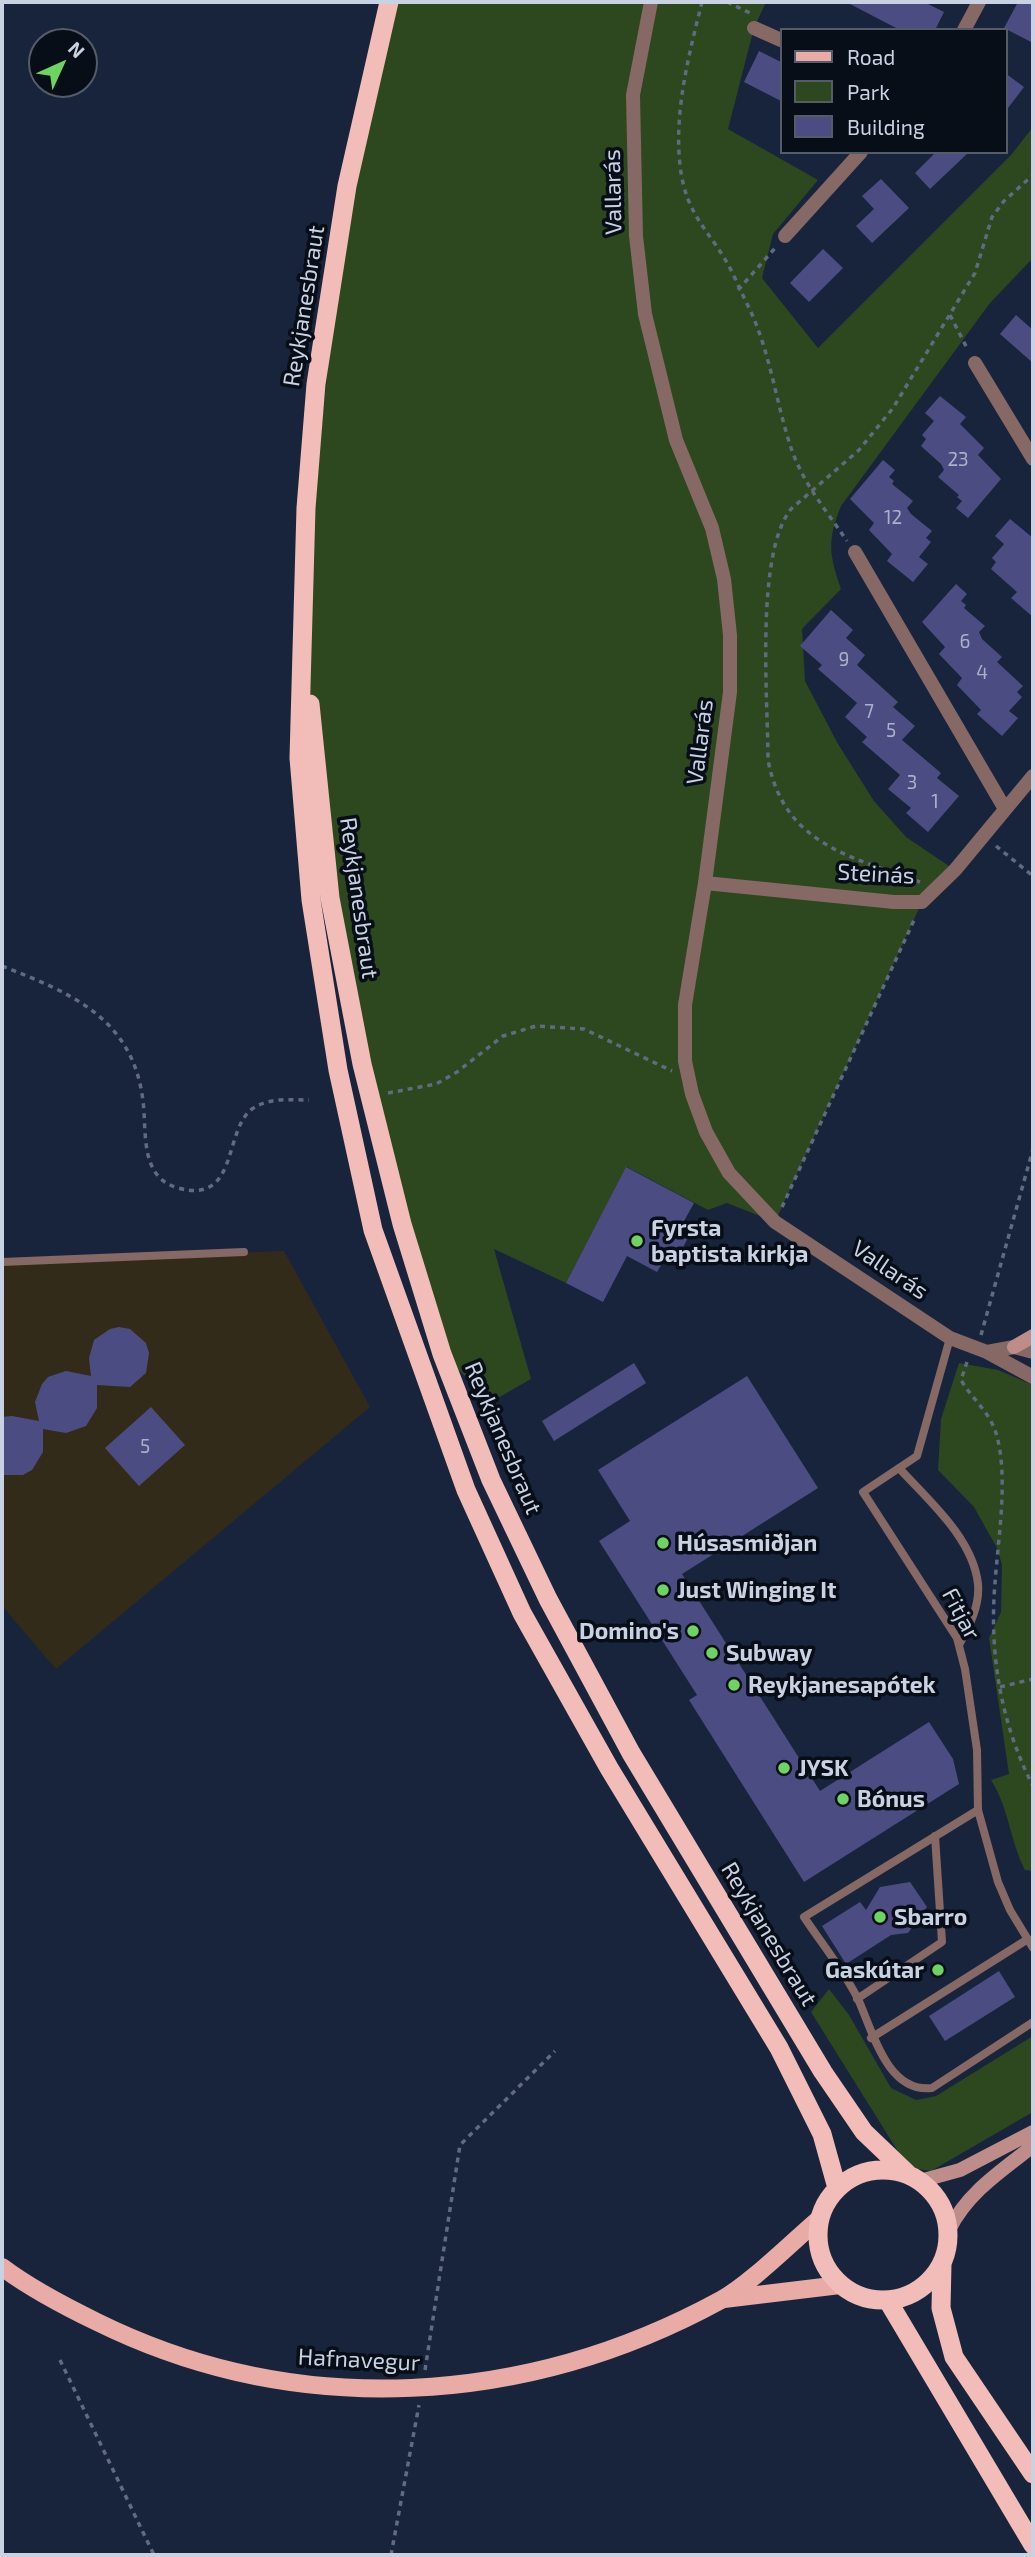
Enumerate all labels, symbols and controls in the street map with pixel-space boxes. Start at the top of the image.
north arrow [28,28,98,98]
legend [780,28,1007,154]
text: N [64,36,90,62]
text: Road [847,44,895,69]
text: Park [847,79,890,104]
text: Building [847,114,925,139]
street label: Vallarás [598,149,628,235]
street label: Reykjanesbraut [278,223,330,389]
house number: 23 [947,449,969,471]
house number: 12 [884,507,902,529]
house number: 6 [960,631,970,653]
house number: 9 [839,649,849,671]
house number: 4 [976,662,988,684]
street label: Vallarás [681,698,719,786]
house number: 7 [864,701,874,723]
house number: 5 [886,720,896,742]
house number: 3 [907,772,917,794]
house number: 1 [931,791,939,813]
street label: Reykjanesbraut [334,815,384,981]
street label: Steinás [837,858,915,890]
place label: Fyrsta baptista kirkja [651,1214,808,1268]
marker: Fyrsta baptista kirkja [629,1233,645,1249]
street label: Vallarás [847,1235,933,1305]
street label: Reykjanesbraut [458,1358,548,1518]
house number: 5 [140,1436,150,1458]
place label: Húsasmiðjan [677,1529,817,1557]
marker: Húsasmiðjan [655,1535,671,1551]
place label: Just Winging It [677,1576,836,1604]
marker: Just Winging It [655,1582,671,1598]
street label: Fitjar [936,1583,986,1645]
place label: Domino's [579,1617,679,1645]
marker: Domino's [685,1623,701,1639]
place label: Subway [726,1639,812,1667]
marker: Subway [704,1645,720,1661]
place label: Reykjanesapótek [748,1671,936,1699]
marker: Reykjanesapótek [726,1677,742,1693]
place label: JYSK [798,1754,849,1782]
marker: JYSK [776,1760,792,1776]
place label: Bónus [857,1785,925,1813]
marker: Bónus [835,1791,851,1807]
street label: Reykjanesbraut [715,1857,823,2011]
place label: Sbarro [894,1903,967,1931]
marker: Sbarro [872,1909,888,1925]
place label: Gaskútar [825,1956,924,1984]
marker: Gaskútar [930,1962,946,1978]
street label: Hafnavegur [297,2343,421,2377]

